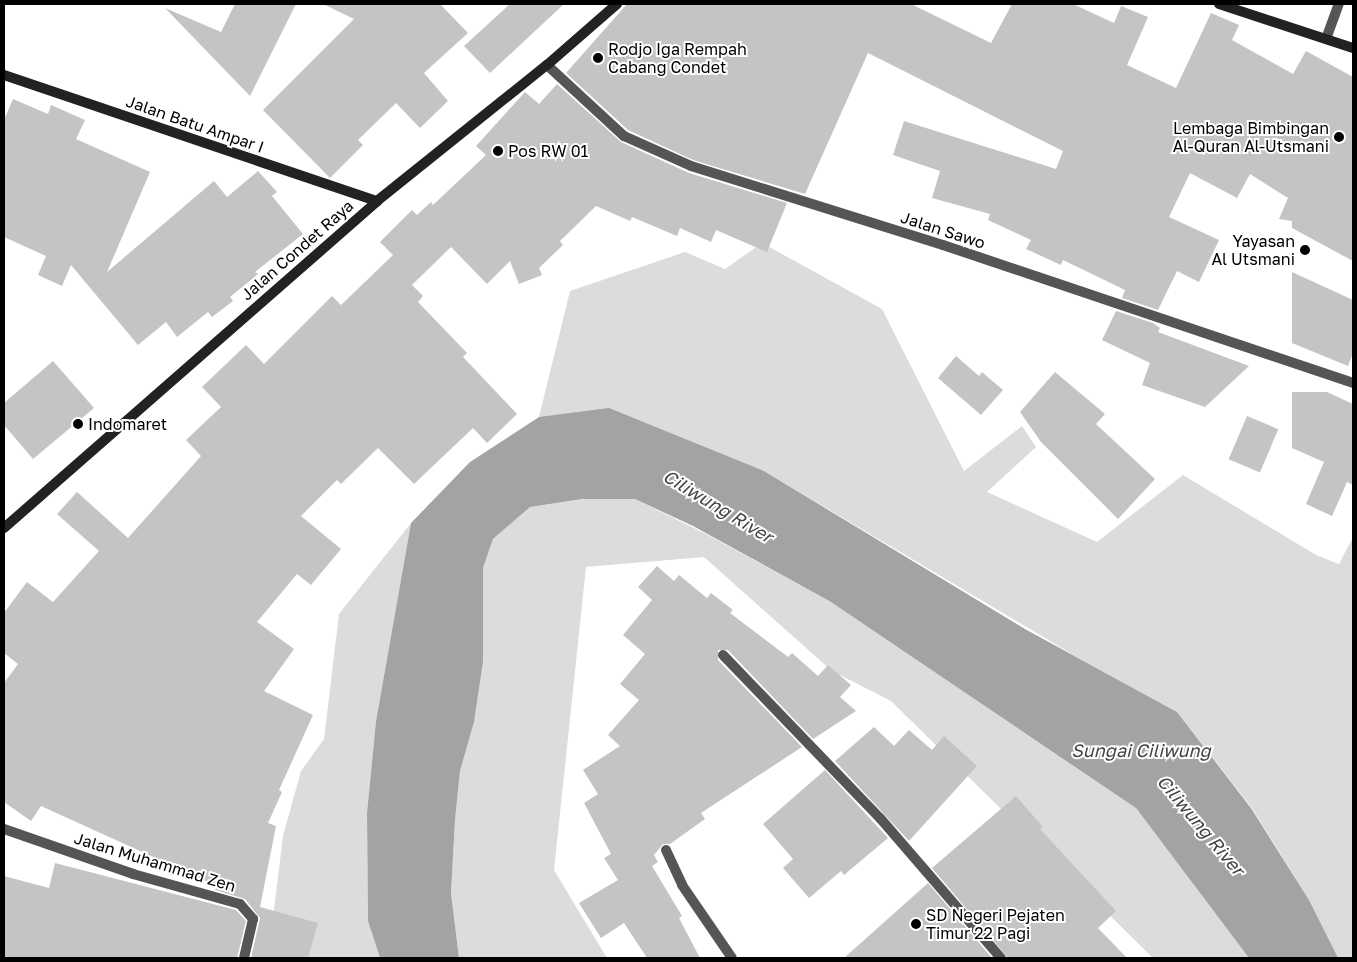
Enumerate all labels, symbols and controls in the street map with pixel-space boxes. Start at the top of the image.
place label: Rodjo Iga Rempah Cabang Condet [608,39,747,77]
marker: Rodjo Iga Rempah Cabang Condet [592,52,604,64]
street label: Jalan Batu Ampar I [124,91,266,157]
place label: Lembaga Bimbingan Al-Quran Al-Utsmani [1173,118,1329,156]
marker: Lembaga Bimbingan Al-Quran Al-Utsmani [1333,131,1345,143]
place label: Pos RW 01 [508,141,588,161]
marker: Pos RW 01 [492,145,504,157]
street label: Jalan Condet Raya [237,196,357,304]
street label: Jalan Sawo [898,207,988,253]
place label: Yayasan Al Utsmani [1212,231,1295,269]
marker: Yayasan Al Utsmani [1299,244,1311,256]
place label: Indomaret [88,414,167,434]
marker: Indomaret [72,418,84,430]
water label: Ciliwung River [659,465,777,547]
water label: Sungai Ciliwung [1071,739,1211,761]
water label: Ciliwung River [1153,771,1249,879]
street label: Jalan Muhammad Zen [72,828,238,896]
place label: SD Negeri Pejaten Timur 22 Pagi [926,905,1065,943]
marker: SD Negeri Pejaten Timur 22 Pagi [910,918,922,930]

